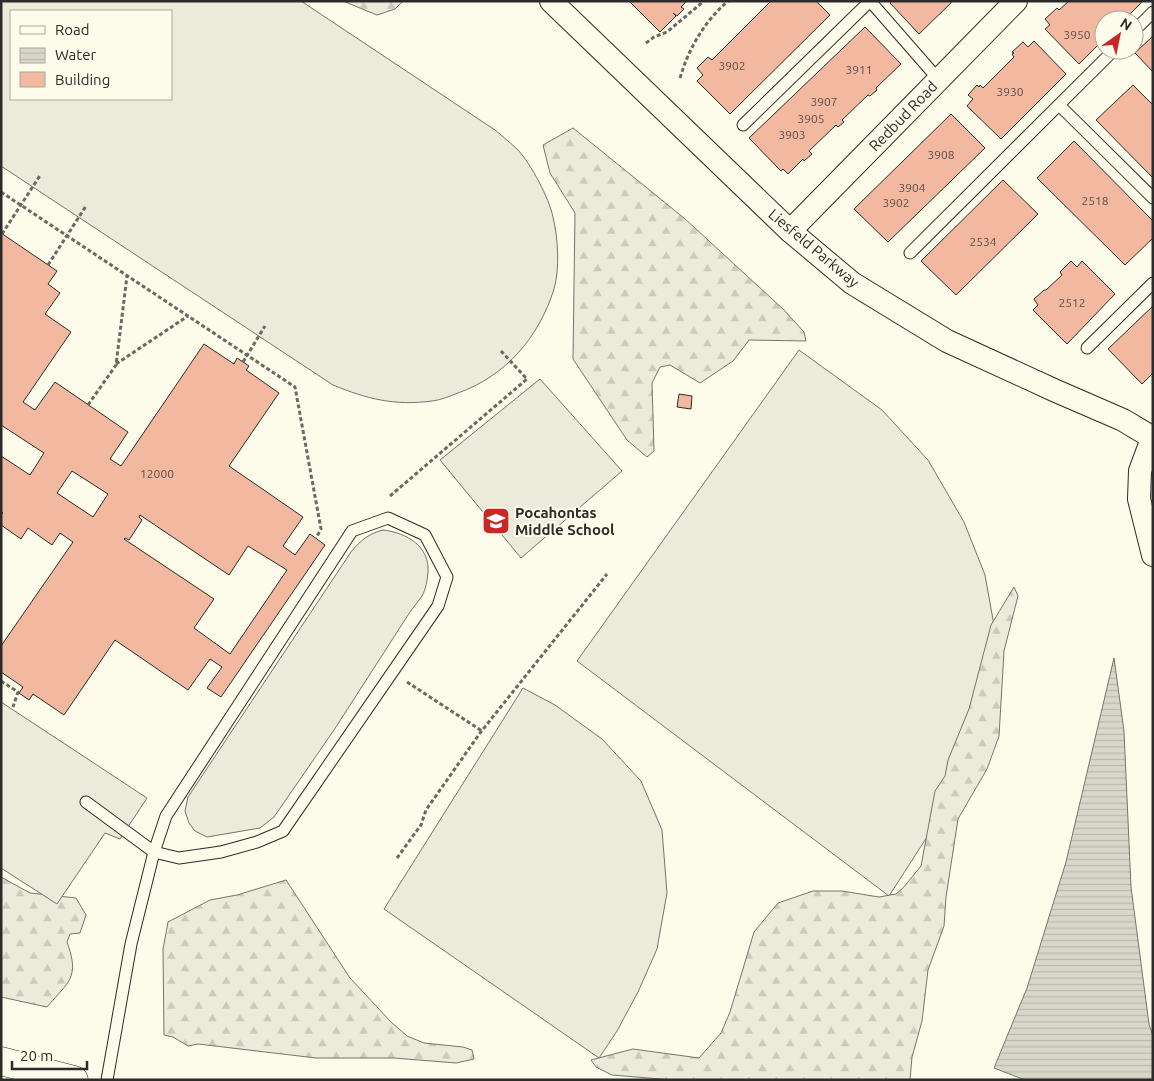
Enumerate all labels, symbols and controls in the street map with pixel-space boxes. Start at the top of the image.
legend [10,10,172,100]
north arrow [1094,10,1144,60]
text: N [1117,15,1135,34]
text: Road [55,21,90,38]
house number: 3950 [1063,28,1091,41]
text: Water [55,46,96,63]
house number: 3902 [718,59,746,72]
house number: 3911 [845,63,873,76]
text: Building [55,71,110,88]
street label: Redbud Road [865,78,941,154]
house number: 3930 [996,85,1024,98]
house number: 3907 [810,95,838,108]
house number: 3905 [797,112,825,125]
house number: 3903 [778,128,806,141]
house number: 3908 [927,148,955,161]
house number: 3904 [898,181,926,194]
house number: 2518 [1081,194,1109,207]
house number: 3902 [882,196,910,209]
street label: Liesfeld Parkway [765,205,863,291]
house number: 2534 [969,235,997,248]
house number: 2512 [1058,296,1086,309]
house number: 12000 [140,467,174,480]
place label: Pocahontas Middle School [515,504,615,538]
school or university icon: Pocahontas Middle School [481,506,511,536]
scale bar [12,1038,88,1070]
text: 20 m [20,1047,53,1064]

